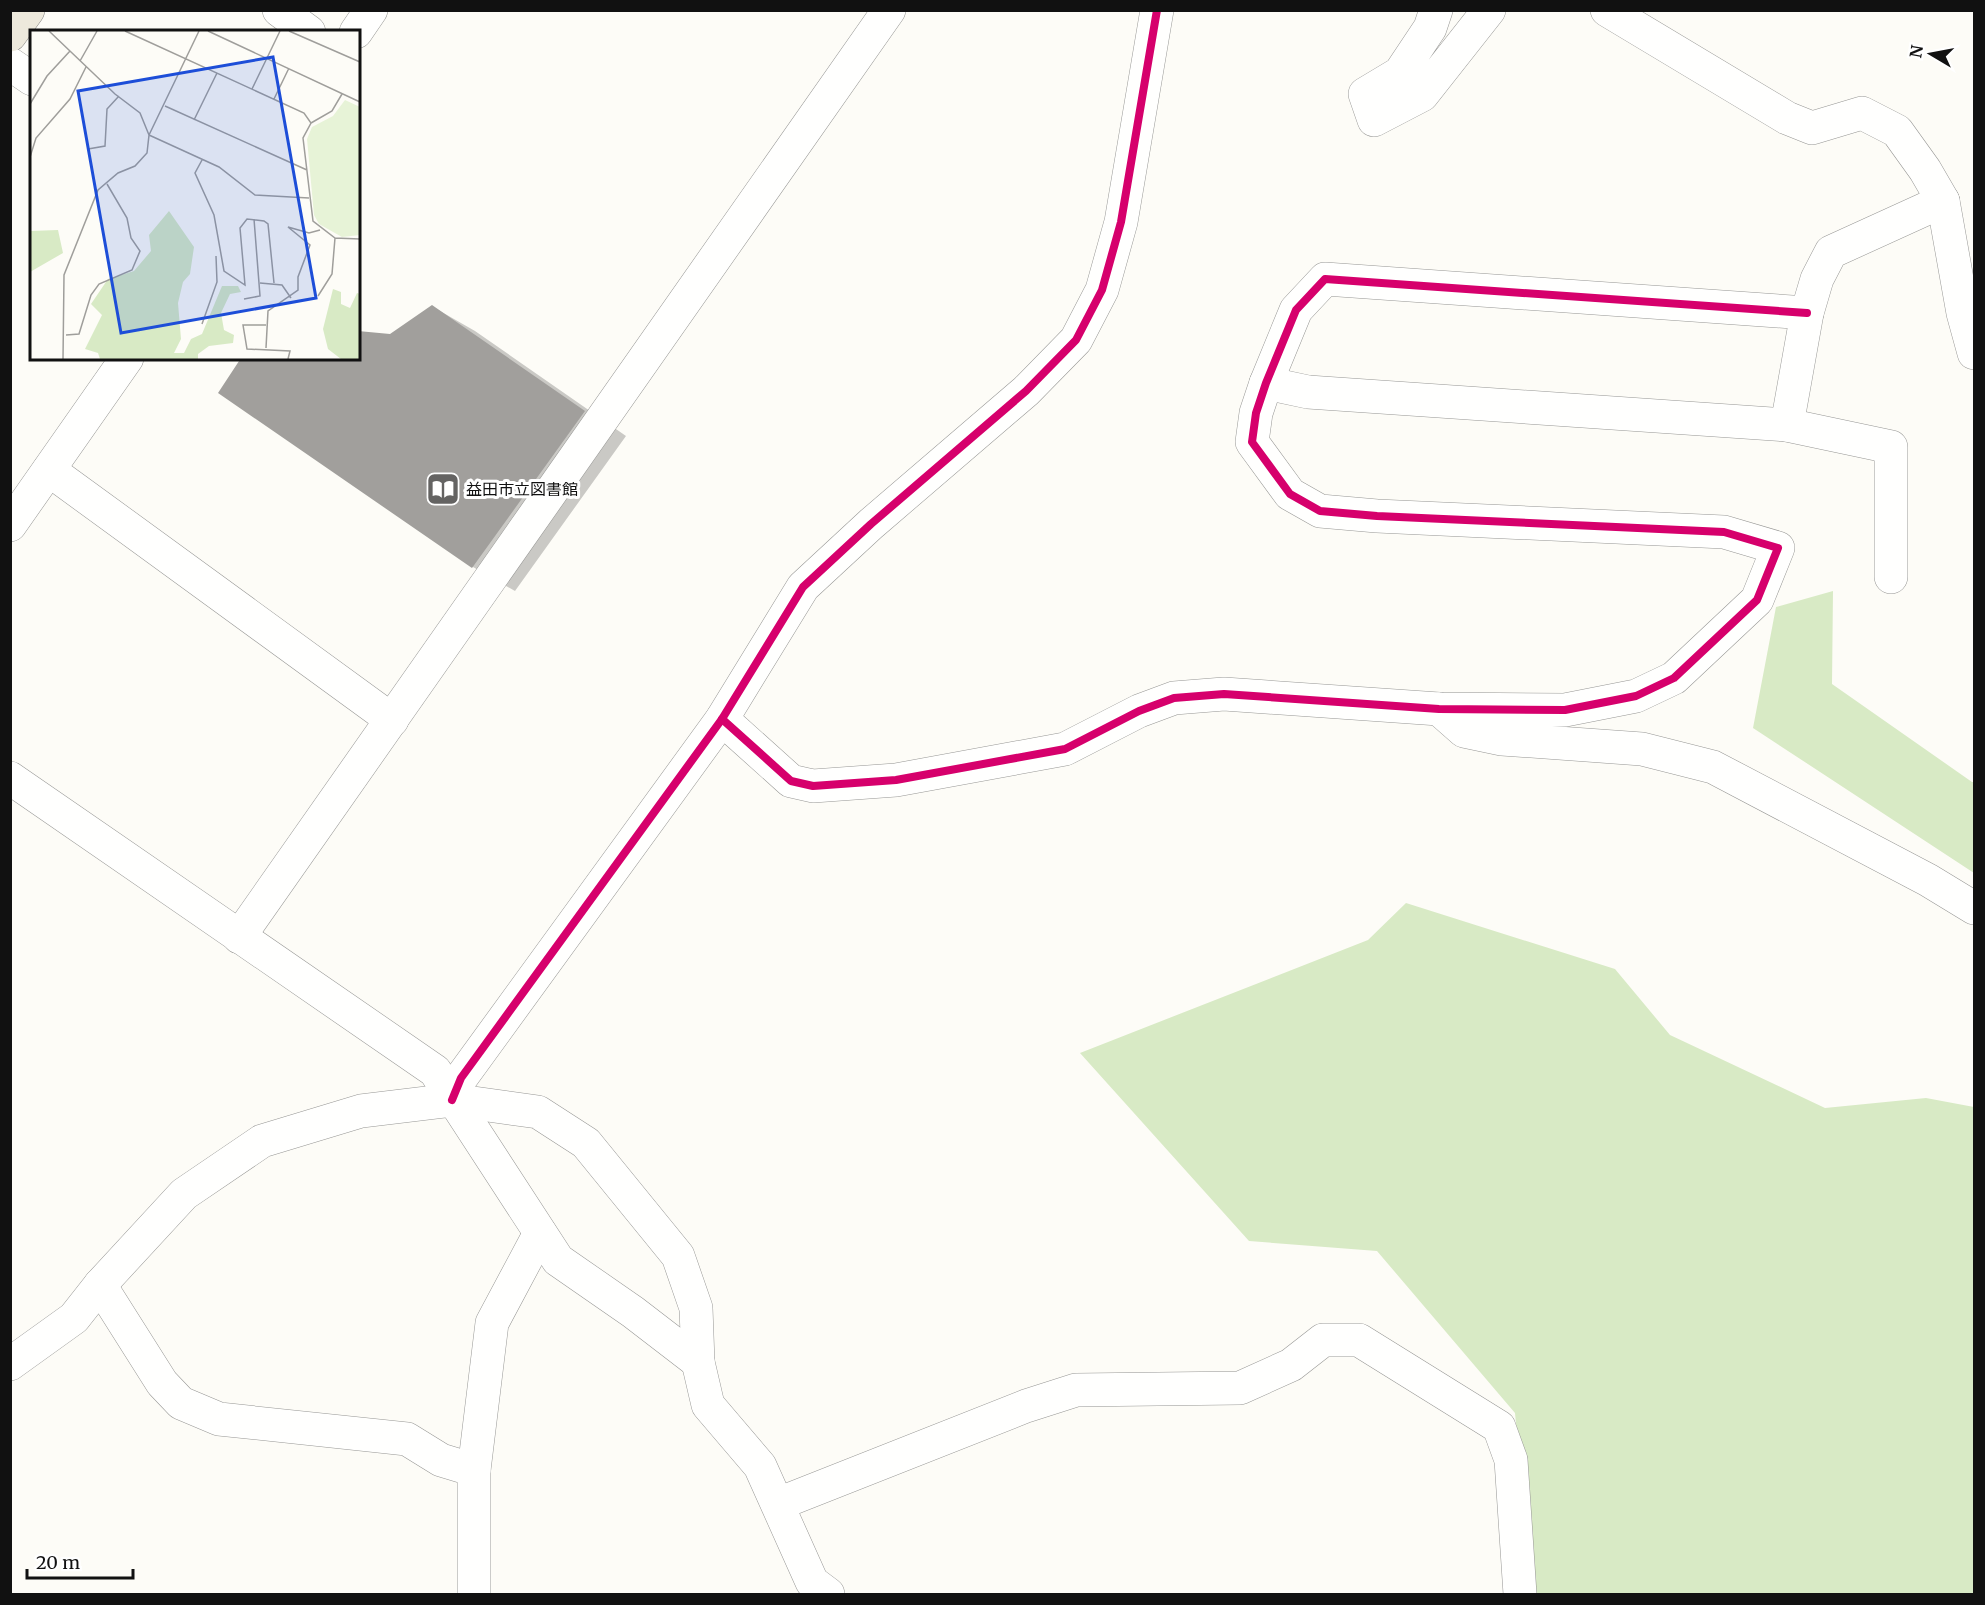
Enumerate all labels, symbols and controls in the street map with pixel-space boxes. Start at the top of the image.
north arrow [1901,24,1961,84]
inset map [30,30,360,360]
text: N [1905,43,1927,59]
library icon: 益田市立図書館 [425,471,461,507]
place label: 益田市立図書館 [466,479,578,499]
scale bar [27,1542,134,1580]
text: 20 m [36,1551,80,1574]

